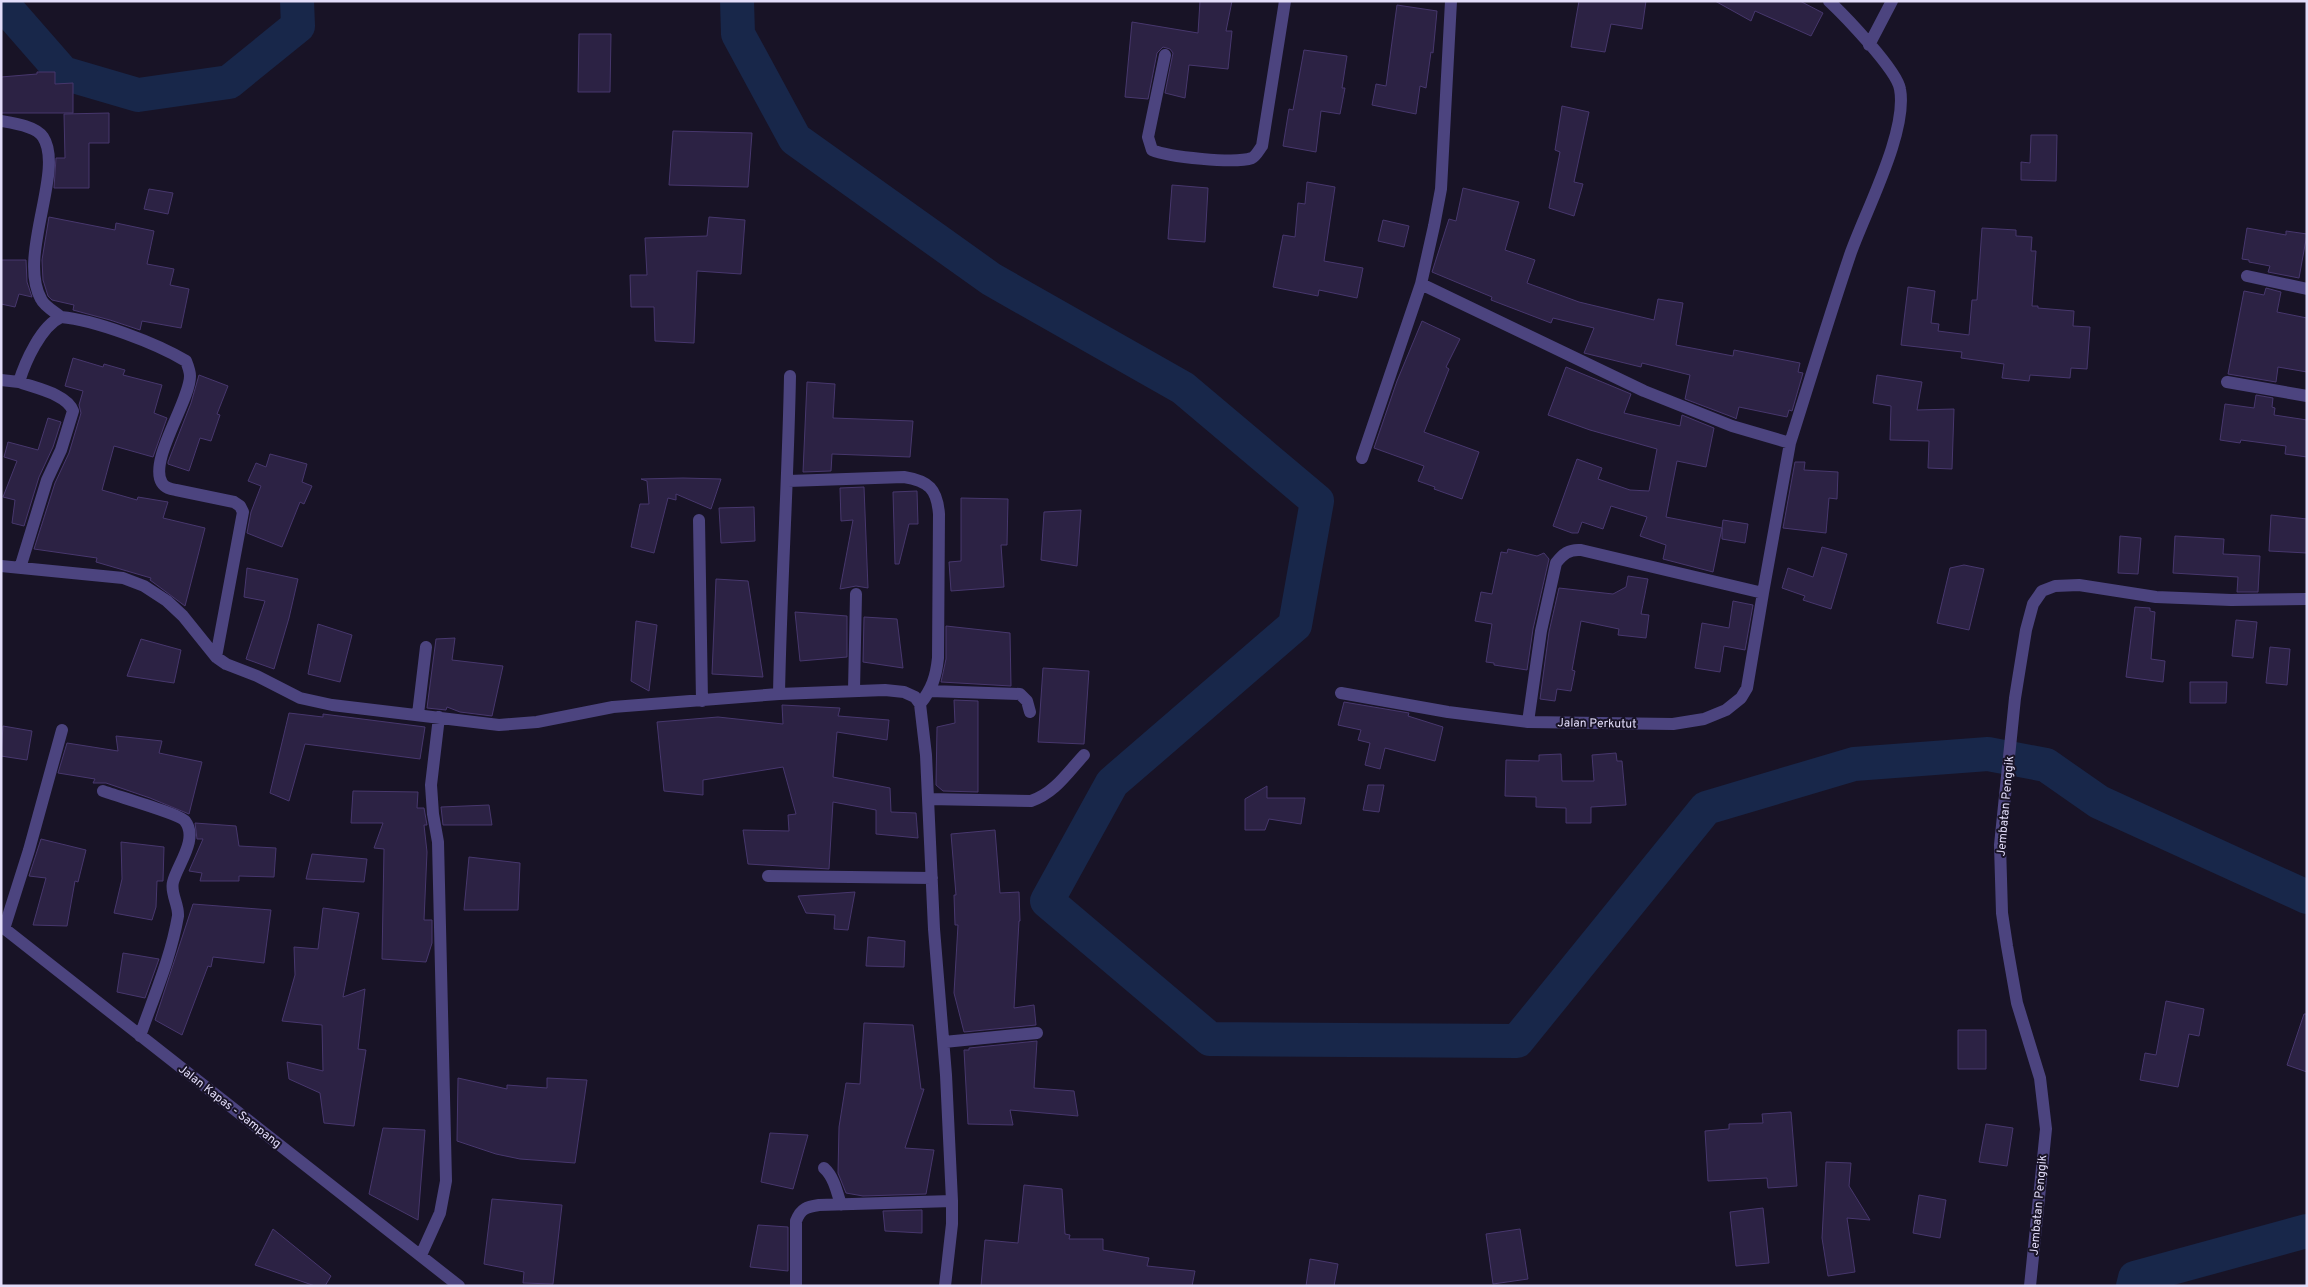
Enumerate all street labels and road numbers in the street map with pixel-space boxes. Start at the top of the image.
street label: Jalan Perkutut [1557,715,1637,733]
street label: Jembatan Penggik [1994,755,2018,857]
street label: Jalan Kapas - Sampang [175,1061,284,1152]
street label: Jembatan Penggik [2027,1154,2051,1256]

